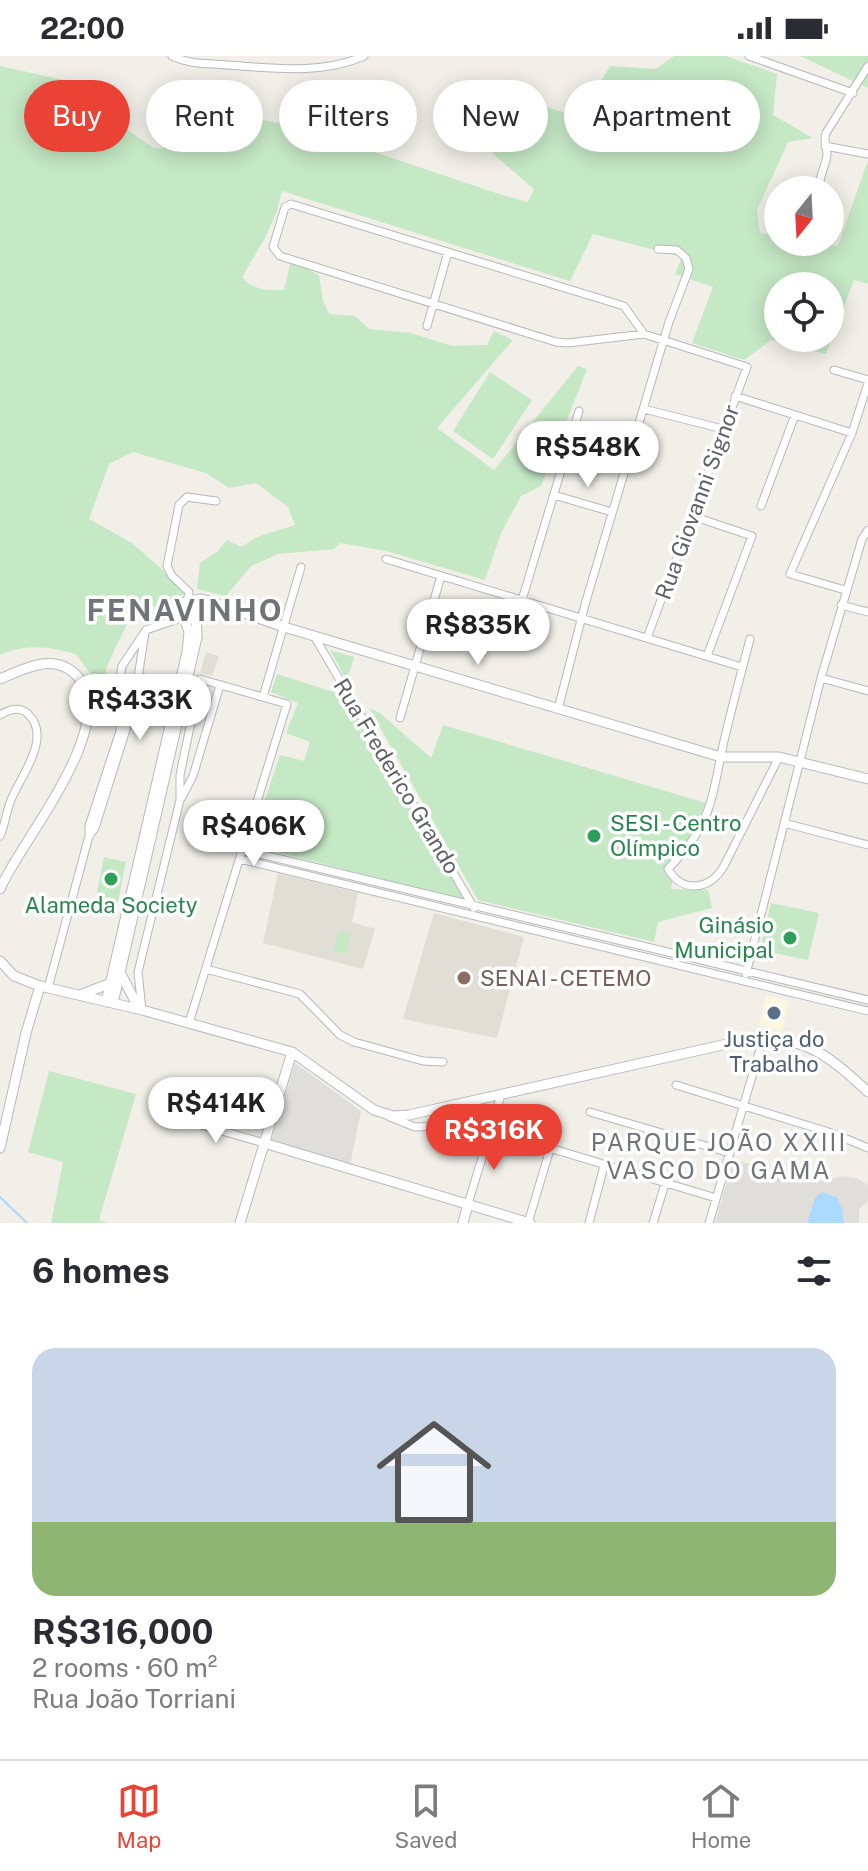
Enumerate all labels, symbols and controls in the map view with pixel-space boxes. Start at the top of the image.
text: 22:00 [40,10,125,46]
chip: Buy [24,80,130,152]
chip: Rent [146,80,263,152]
chip: Filters [279,80,417,152]
chip: New [433,80,548,152]
chip: Apartment [564,80,760,152]
north arrow [764,176,844,256]
map controls [764,176,844,352]
button: locate [764,272,844,352]
street label: Rua Giovanni Signor [650,401,744,603]
pin: R$548K [523,421,653,489]
text: R$548K [535,431,641,462]
district label: FENAVINHO [86,592,284,628]
pin: R$835K [413,599,543,667]
text: R$835K [425,609,531,640]
pin: R$433K [75,674,205,742]
street label: Rua Frederico Grando [328,674,466,878]
text: R$433K [87,684,193,715]
pin: R$406K [189,800,319,868]
text: R$406K [201,810,307,841]
place label: SESI - Centro Olímpico [610,810,741,861]
marker: SESI - Centro Olímpico [585,827,603,845]
marker: Alameda Society [102,870,120,888]
place label: Alameda Society [24,892,198,918]
place label: Ginásio Municipal [674,912,774,963]
marker: Ginásio Municipal [781,929,799,947]
place label: SENAI - CETEMO [480,965,651,991]
marker: SENAI - CETEMO [455,969,473,987]
marker: Justiça do Trabalho [765,1004,783,1022]
place label: Justiça do Trabalho [724,1026,824,1077]
pin: R$414K [151,1077,281,1145]
text: R$414K [166,1087,266,1118]
pin: R$316K [429,1104,559,1172]
text: R$316K [444,1114,544,1145]
district label: PARQUE JOÃO XXIII VASCO DO GAMA [591,1128,847,1184]
icon: filters [792,1249,836,1293]
text: 6 homes [32,1251,170,1291]
icon: home [362,1400,506,1544]
text: R$316,000 [32,1612,213,1652]
text: 2 rooms · 60 m² [32,1652,217,1683]
text: Rua João Torriani [32,1683,236,1714]
tab: Map [117,1779,161,1853]
tab: Saved [395,1779,457,1853]
tab: Home [691,1779,751,1853]

